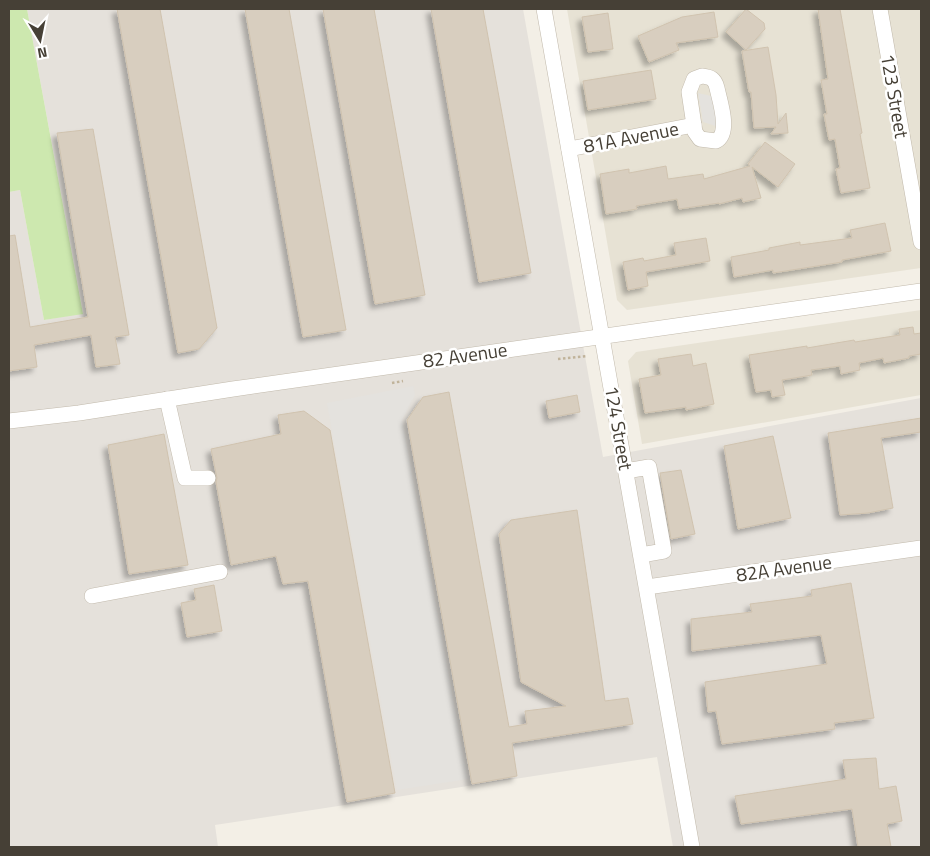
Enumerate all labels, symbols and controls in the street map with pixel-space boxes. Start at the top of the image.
north arrow [15,15,65,65]
text: N [36,42,49,64]
street label: 123 Street [874,51,917,141]
street label: 81A Avenue [581,113,681,160]
street label: 82 Avenue [421,334,509,375]
street label: 124 Street [598,383,641,473]
street label: 82A Avenue [734,546,834,589]

